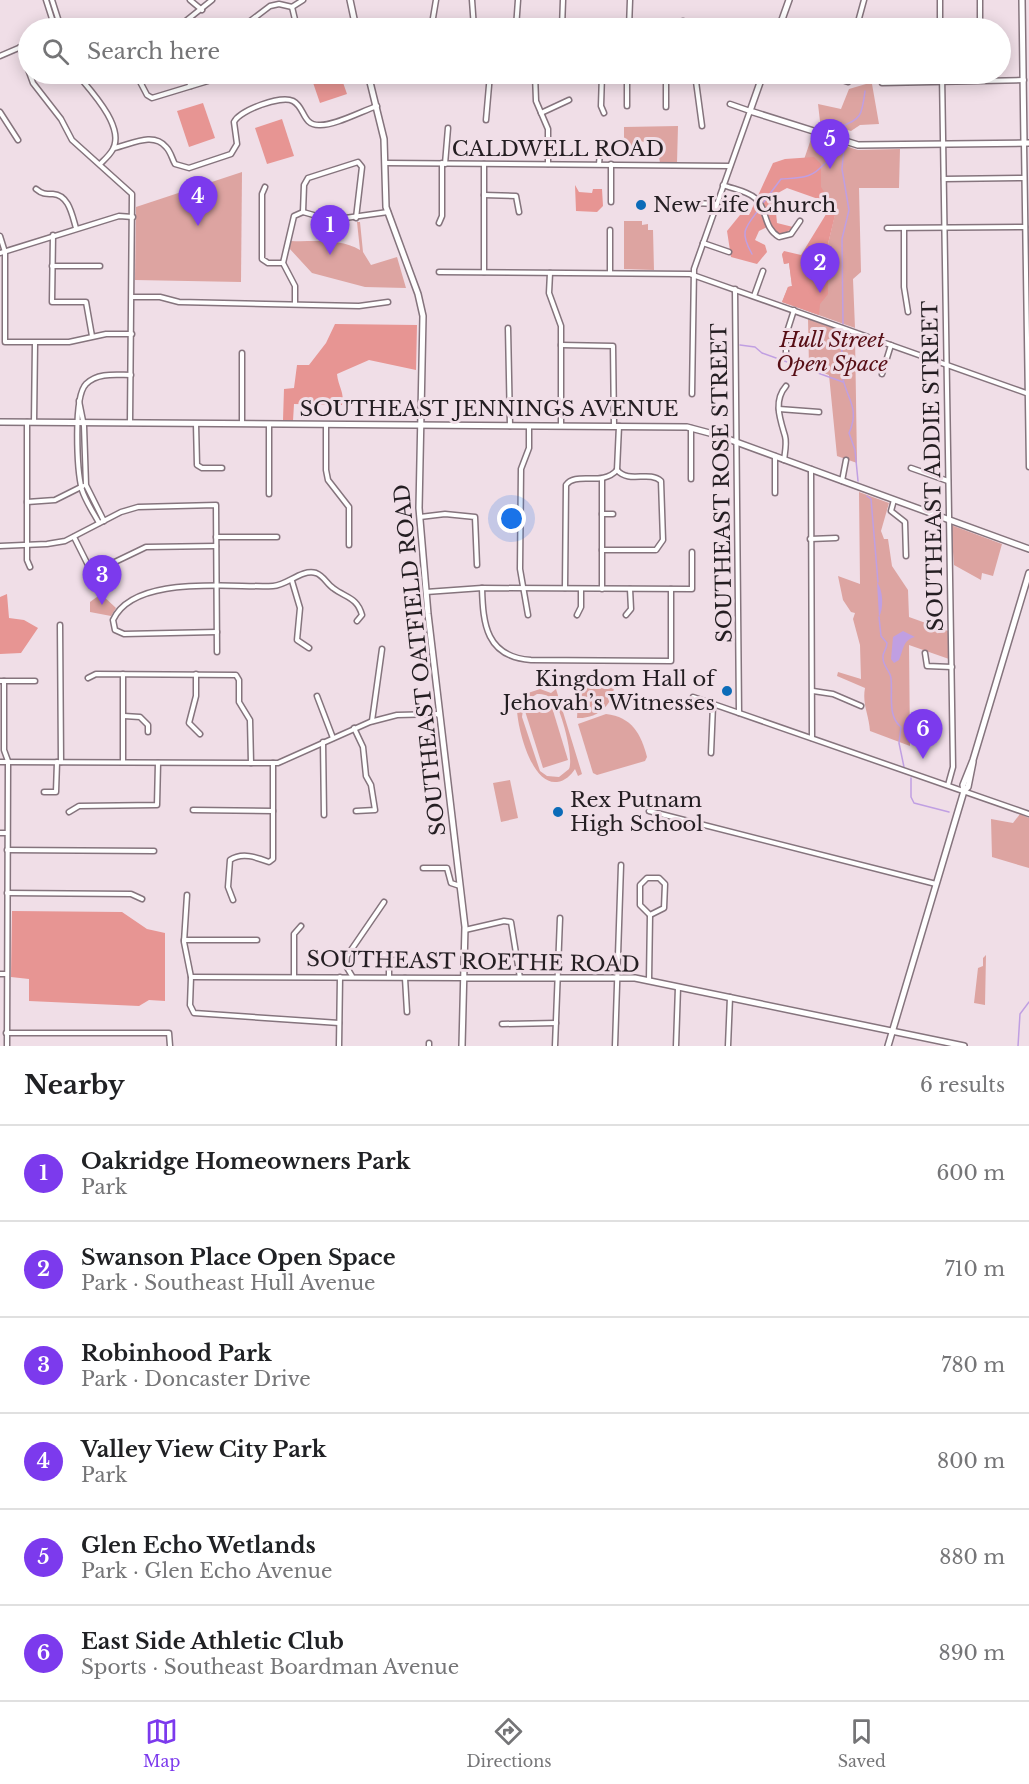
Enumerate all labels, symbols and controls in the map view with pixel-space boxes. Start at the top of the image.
search box [18,18,1011,84]
icon: search [39,35,72,68]
text: Search here [87,38,220,65]
pin: 5 [810,120,850,169]
street label: CALDWELL ROAD [452,136,664,162]
pin: 4 [178,176,218,226]
place label: New Life Church [653,192,836,218]
marker: New Life Church [634,198,648,212]
pin: 1 [310,206,350,255]
pin: 2 [800,244,840,293]
street label: SOUTHEAST ADDIE STREET [917,300,949,632]
street label: SOUTHEAST ROSE STREET [706,323,738,643]
park label: Hull Street Open Space [776,327,888,377]
street label: SOUTHEAST JENNINGS AVENUE [299,396,679,422]
street label: SOUTHEAST OATFIELD ROAD [389,483,451,837]
your location [497,504,526,533]
pin: 3 [82,556,122,605]
place label: Kingdom Hall of Jehovah’s Witnesses [500,666,717,716]
marker: Kingdom Hall of Jehovah’s Witnesses [720,684,734,698]
pin: 6 [904,710,942,759]
place label: Rex Putnam High School [570,787,703,837]
marker: Rex Putnam High School [551,805,565,819]
street label: SOUTHEAST ROETHE ROAD [306,946,640,978]
text: Nearby [24,1069,125,1101]
text: 6 results [920,1073,1005,1097]
text: Oakridge Homeowners Park [81,1148,410,1175]
text: 1 [39,1161,48,1185]
text: 600 m [936,1161,1005,1185]
text: Park [81,1175,127,1199]
text: Swanson Place Open Space [81,1244,396,1271]
text: 2 [37,1257,50,1281]
text: 710 m [945,1257,1005,1281]
text: Park · Southeast Hull Avenue [81,1271,376,1295]
text: Robinhood Park [81,1340,272,1367]
text: 3 [37,1353,50,1377]
text: 780 m [941,1353,1005,1377]
text: Park · Doncaster Drive [81,1367,311,1391]
text: Valley View City Park [81,1436,326,1463]
text: 4 [37,1449,50,1473]
text: 800 m [937,1449,1005,1473]
text: Park [81,1463,127,1487]
text: Glen Echo Wetlands [81,1532,316,1559]
text: 5 [38,1545,49,1569]
text: 880 m [939,1545,1005,1569]
text: Park · Glen Echo Avenue [81,1559,332,1583]
text: East Side Athletic Club [81,1628,344,1655]
text: 6 [37,1641,50,1665]
text: 890 m [939,1641,1005,1665]
text: Sports · Southeast Boardman Avenue [81,1655,459,1679]
tab: Map [143,1715,180,1771]
tab: Directions [466,1715,551,1771]
tab: Saved [838,1715,886,1771]

